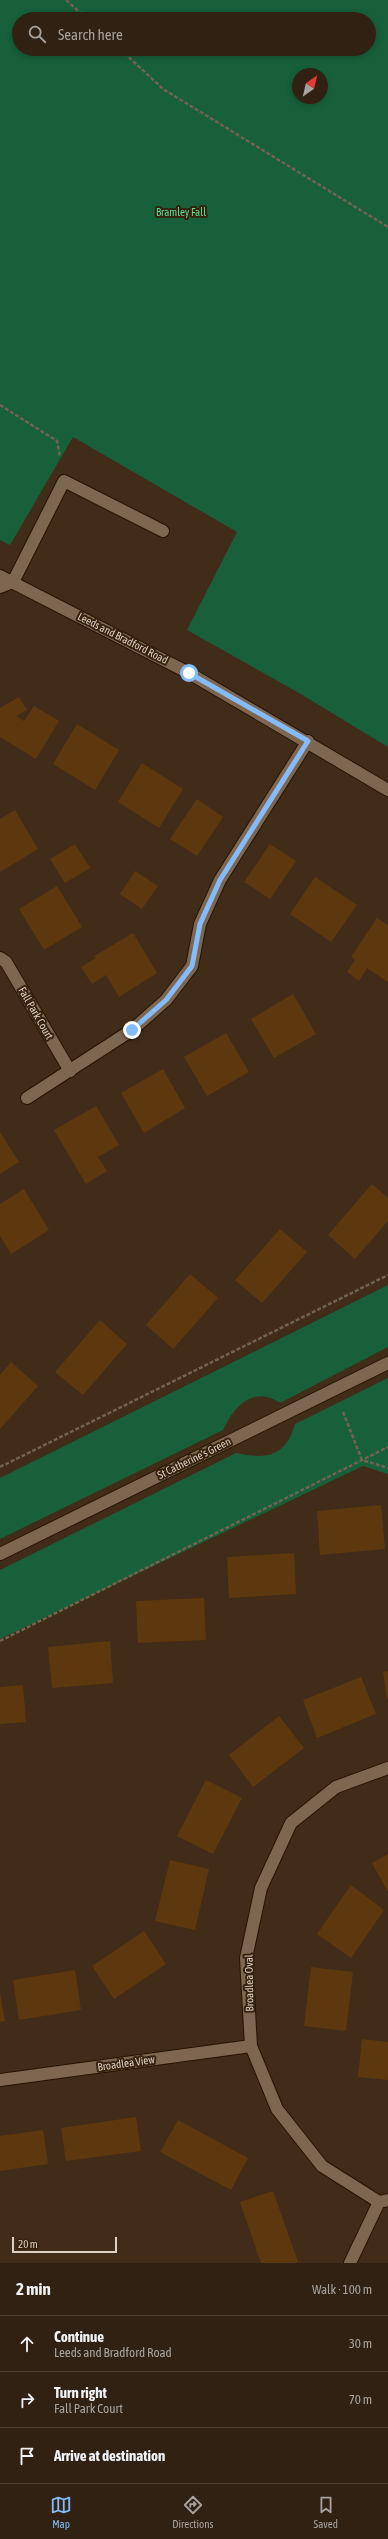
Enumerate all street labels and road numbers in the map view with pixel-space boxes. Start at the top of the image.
street label: Leeds and Bradford Road [76,610,170,666]
street label: Fall Park Court [16,985,56,1041]
street label: St Catherine's Green [155,1435,233,1481]
street label: Broadlea Oval [242,1954,255,2012]
street label: Broadlea View [97,2053,156,2073]

